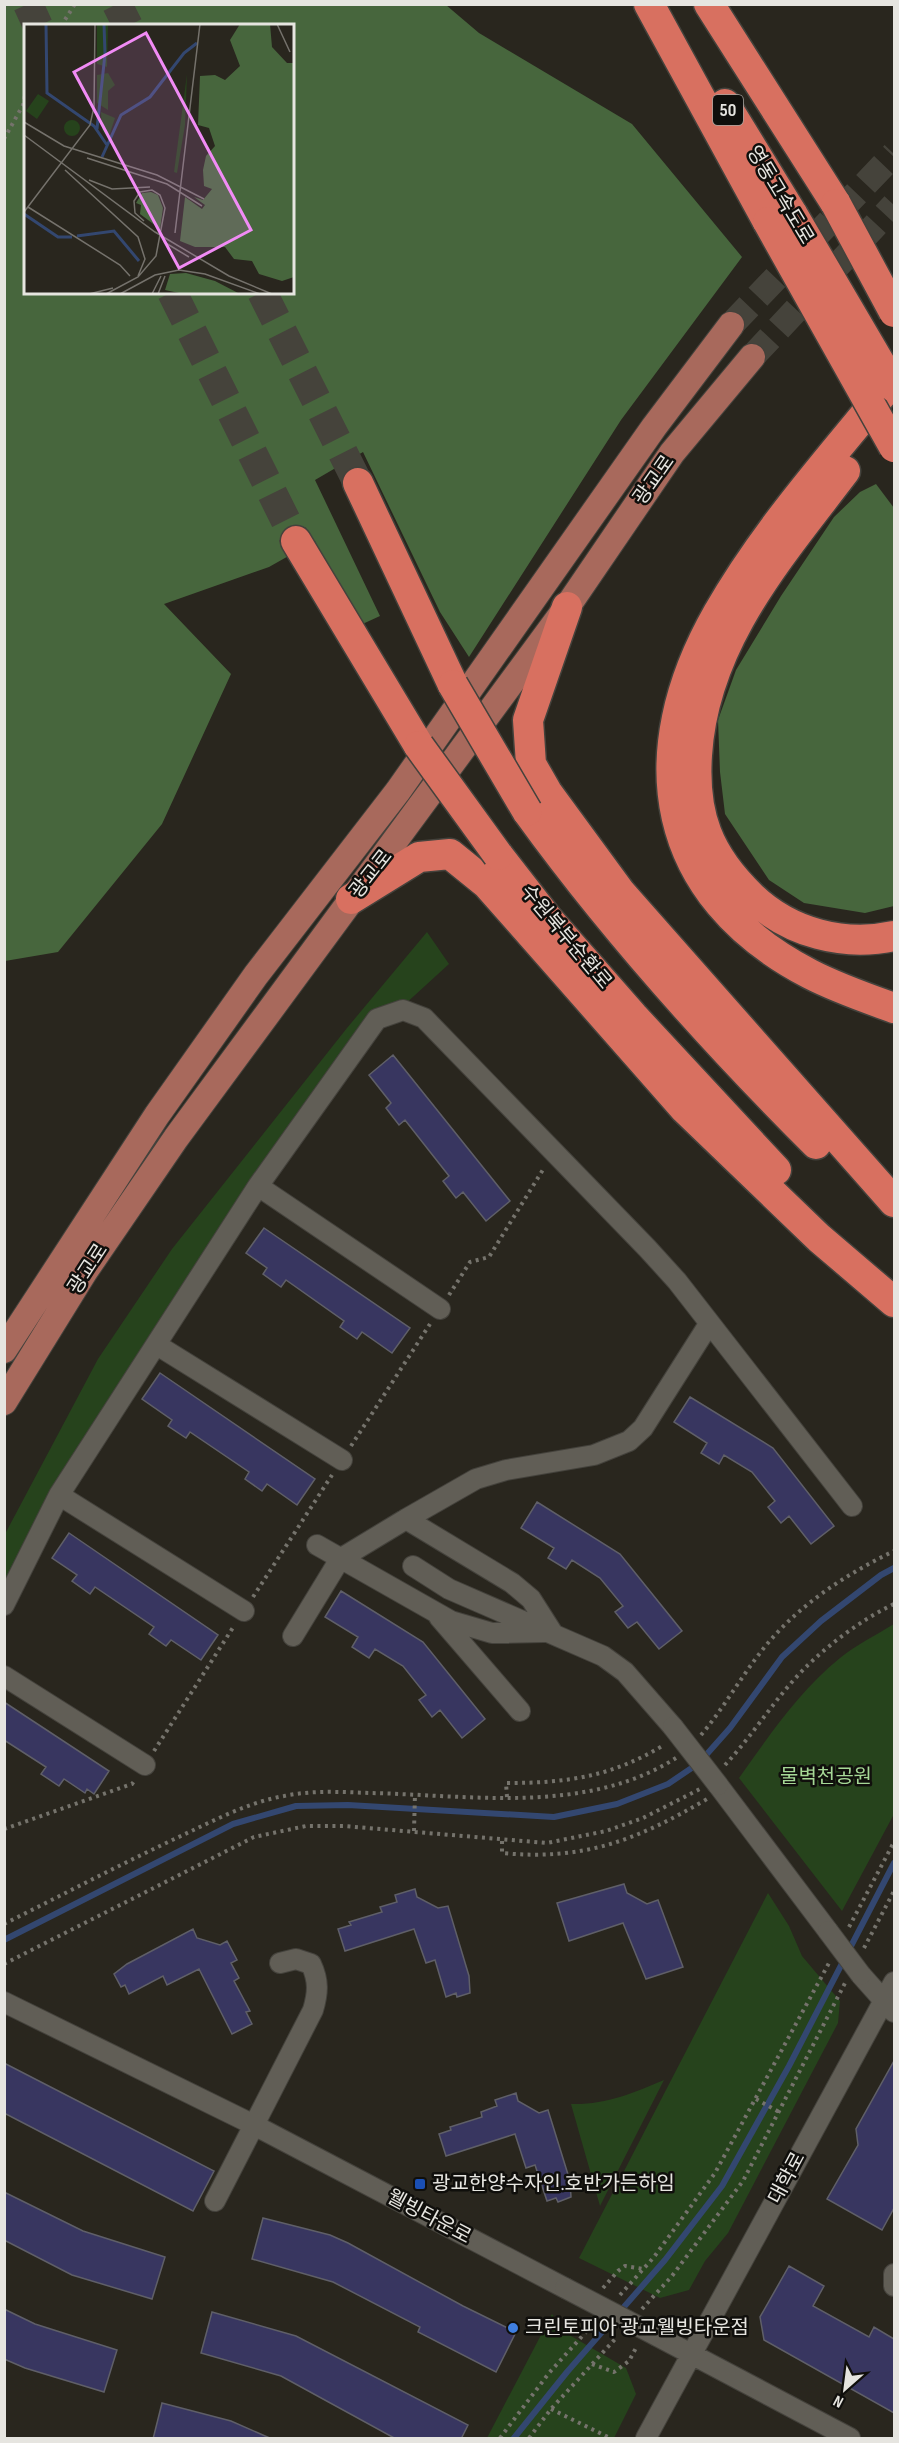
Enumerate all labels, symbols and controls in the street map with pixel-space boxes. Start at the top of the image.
inset map [24,24,294,294]
road number: 50 [713,95,743,125]
street label: 영동고속도로 [741,142,819,248]
street label: 광교로 [628,451,680,509]
street label: 광교로 [345,845,397,903]
street label: 수원북부순환로 [515,880,617,994]
street label: 광교로 [63,1239,113,1299]
park label: 물벽천공원 [780,1765,872,1789]
street label: 대학로 [763,2148,811,2208]
place label: 광교한양수자인.호반가든하임 [432,2172,675,2196]
marker: 광교한양수자인.호반가든하임 [413,2177,427,2191]
street label: 웰빙타운로 [383,2185,475,2249]
place label: 크린토피아 광교웰빙타운점 [525,2316,749,2340]
marker: 크린토피아 광교웰빙타운점 [506,2321,520,2335]
north arrow [815,2359,875,2419]
text: N [830,2391,847,2411]

